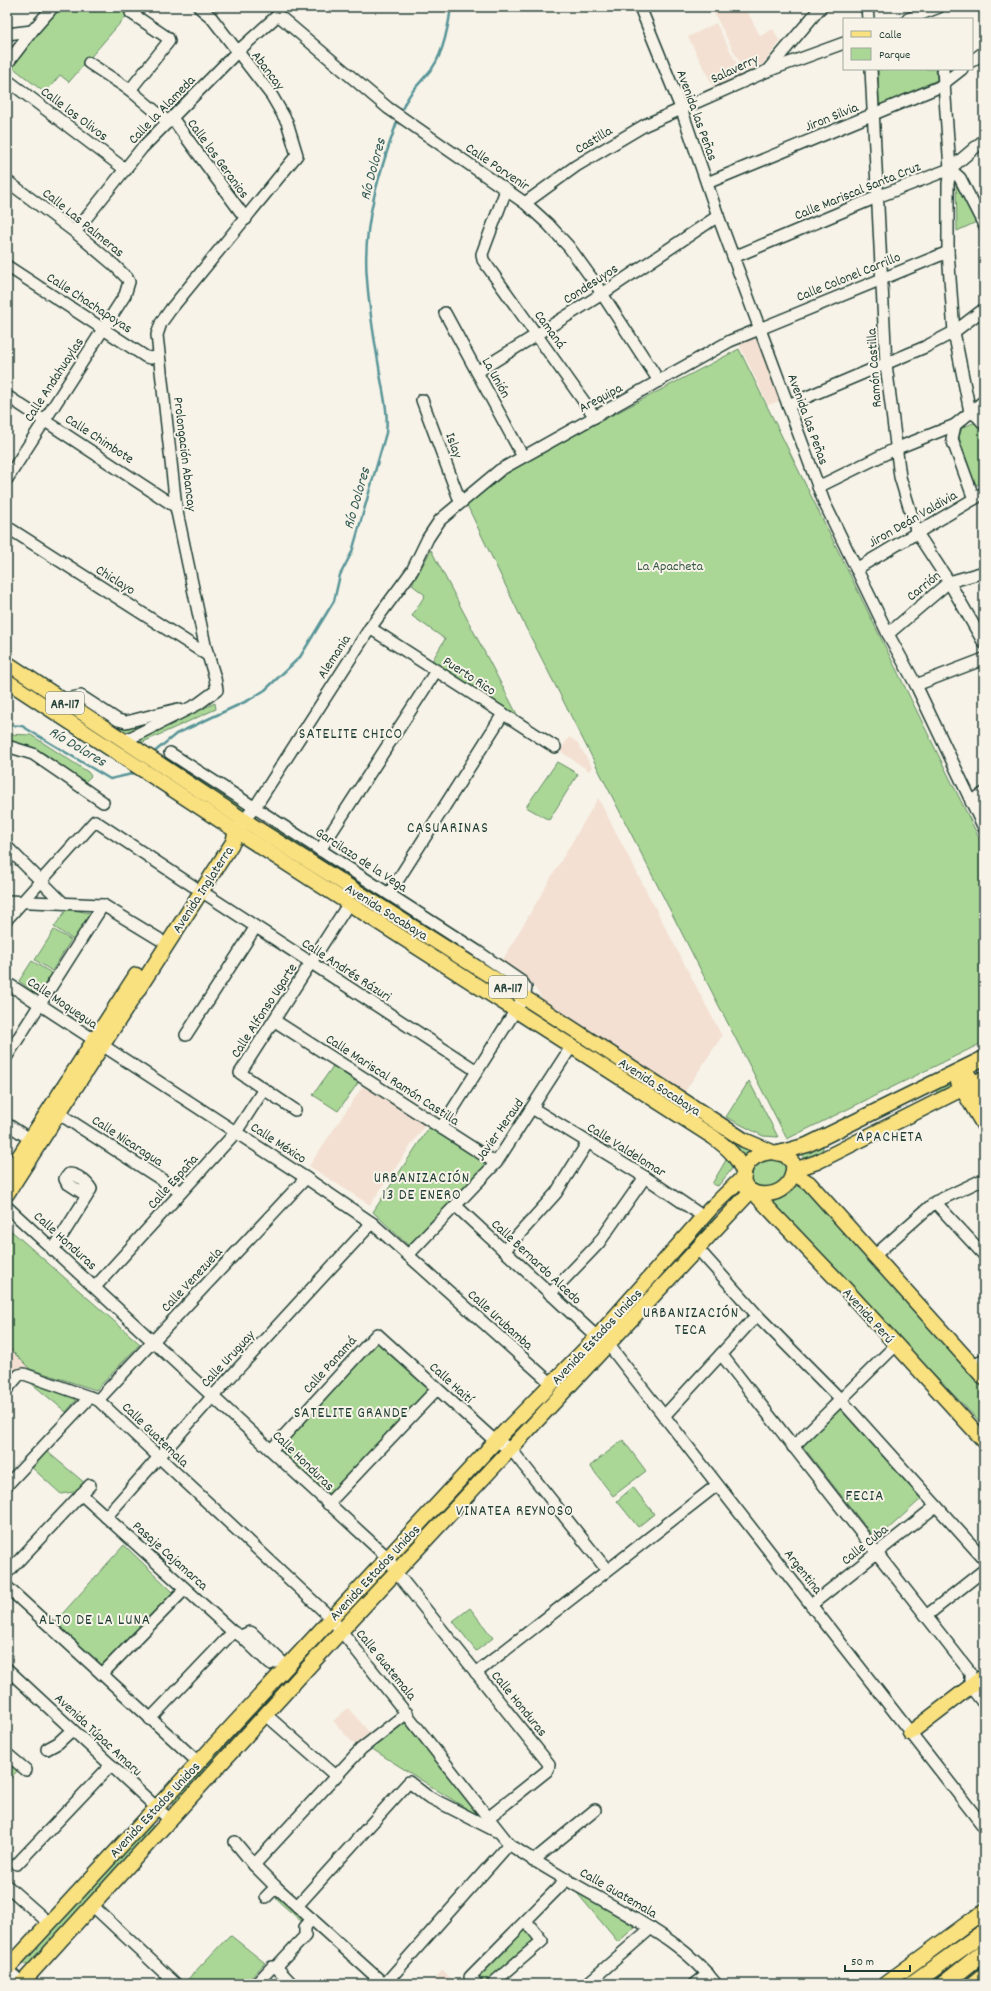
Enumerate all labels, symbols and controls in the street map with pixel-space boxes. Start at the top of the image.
legend [843,18,973,70]
text: Calle [879,27,902,44]
street label: Abancay [246,47,289,95]
text: Parque [879,47,910,64]
street label: Salaverry [708,50,762,90]
street label: Avenida las Peñas [670,67,722,164]
street label: Calle la Alameda [124,71,201,149]
street label: Calle los Olivos [36,83,112,147]
street label: Jiron Silvia [802,98,862,138]
street label: Calle los Geranios [182,115,253,203]
street label: Castilla [572,122,617,160]
water label: Río Dolores [355,135,393,203]
street label: Calle Porvenir [461,139,534,197]
street label: Calle Mariscal Santa Cruz [792,157,924,226]
street label: Calle Las Palmeras [37,184,128,263]
street label: Calle Colonel Carrillo [794,248,904,308]
street label: Condesuyos [560,259,623,310]
street label: Calle Chachapoyas [42,268,136,339]
street label: Camaná [529,307,570,354]
street label: Ramón Castilla [862,327,888,408]
street label: Calle Andahuaylas [20,334,90,426]
street label: La Unión [476,354,515,402]
street label: Avenida las Peñas [781,371,833,468]
street label: Arequipa [576,379,627,419]
street label: Prolongación Abancay [167,396,201,513]
street label: Calle Chimbote [60,410,137,469]
street label: Islay [439,430,467,462]
water label: Río Dolores [339,464,377,532]
street label: Jiron Deán Valdivia [865,486,961,553]
park label: La Apacheta [637,557,703,577]
street label: Chiclayo [91,561,139,601]
street label: Carrión [903,566,946,607]
street label: Alemania [313,631,357,683]
street label: Puerto Rico [438,652,499,701]
road number: AR-117 [46,692,84,714]
water label: Río Dolores [44,722,110,774]
district label: SATELITE CHICO [299,724,403,746]
district label: CASUARINAS [407,818,489,840]
street label: Garcilazo de la Vega [311,823,411,898]
street label: Avenida Inglaterra [168,842,240,938]
street label: Avenida Socabaya [341,879,432,946]
street label: Calle Andrés Rázuri [297,934,395,1007]
street label: Calle Alfonso Ugarte [226,960,303,1062]
street label: Calle Moquegua [23,973,101,1035]
road number: AR-117 [489,976,527,998]
street label: Calle Mariscal Ramón Castilla [321,1030,463,1132]
street label: Avenida Socabaya [614,1054,704,1122]
street label: Javier Heraud [472,1095,530,1166]
street label: Calle Nicaragua [87,1111,167,1173]
street label: Calle México [246,1118,310,1169]
street label: Calle Valdelomar [583,1118,670,1183]
district label: APACHETA [856,1127,924,1149]
street label: Calle España [143,1150,204,1214]
district label: URBANIZACIÓN 13 DE ENERO [374,1168,470,1207]
street label: Calle Honduras [28,1207,101,1276]
street label: Calle Bernardo Alcedo [486,1215,585,1310]
street label: Calle Venezuela [157,1243,228,1317]
street label: Avenida Perú [837,1284,898,1349]
street label: Calle Urubamba [462,1285,537,1356]
street label: Avenida Estados Unidos [547,1285,648,1390]
district label: URBANIZACIÓN TECA [643,1303,739,1342]
street label: Calle Uruguay [197,1326,261,1392]
street label: Calle Panamá [299,1332,362,1399]
street label: Calle Haití [424,1358,478,1410]
street label: Calle Guatemala [117,1398,193,1473]
district label: SATELITE GRANDE [294,1403,408,1425]
street label: Calle Honduras [267,1427,338,1496]
district label: FECIA [846,1486,884,1508]
district label: VINATEA REYNOSO [456,1501,574,1523]
street label: Pasaje Cajamarca [127,1517,212,1596]
street label: Calle Cuba [838,1520,893,1571]
street label: Avenida Estados Unidos [325,1521,426,1626]
street label: Argentina [778,1545,827,1599]
district label: ALTO DE LA LUNA [39,1610,151,1632]
street label: Calle Guatemala [350,1625,421,1706]
street label: Calle Honduras [486,1667,551,1742]
street label: Avenida Túpac Amaru [49,1689,146,1782]
street label: Avenida Estados Unidos [105,1758,206,1863]
street label: Calle Guatemala [576,1863,661,1924]
scale bar [845,1947,910,1973]
text: 50 m [851,1954,874,1971]

